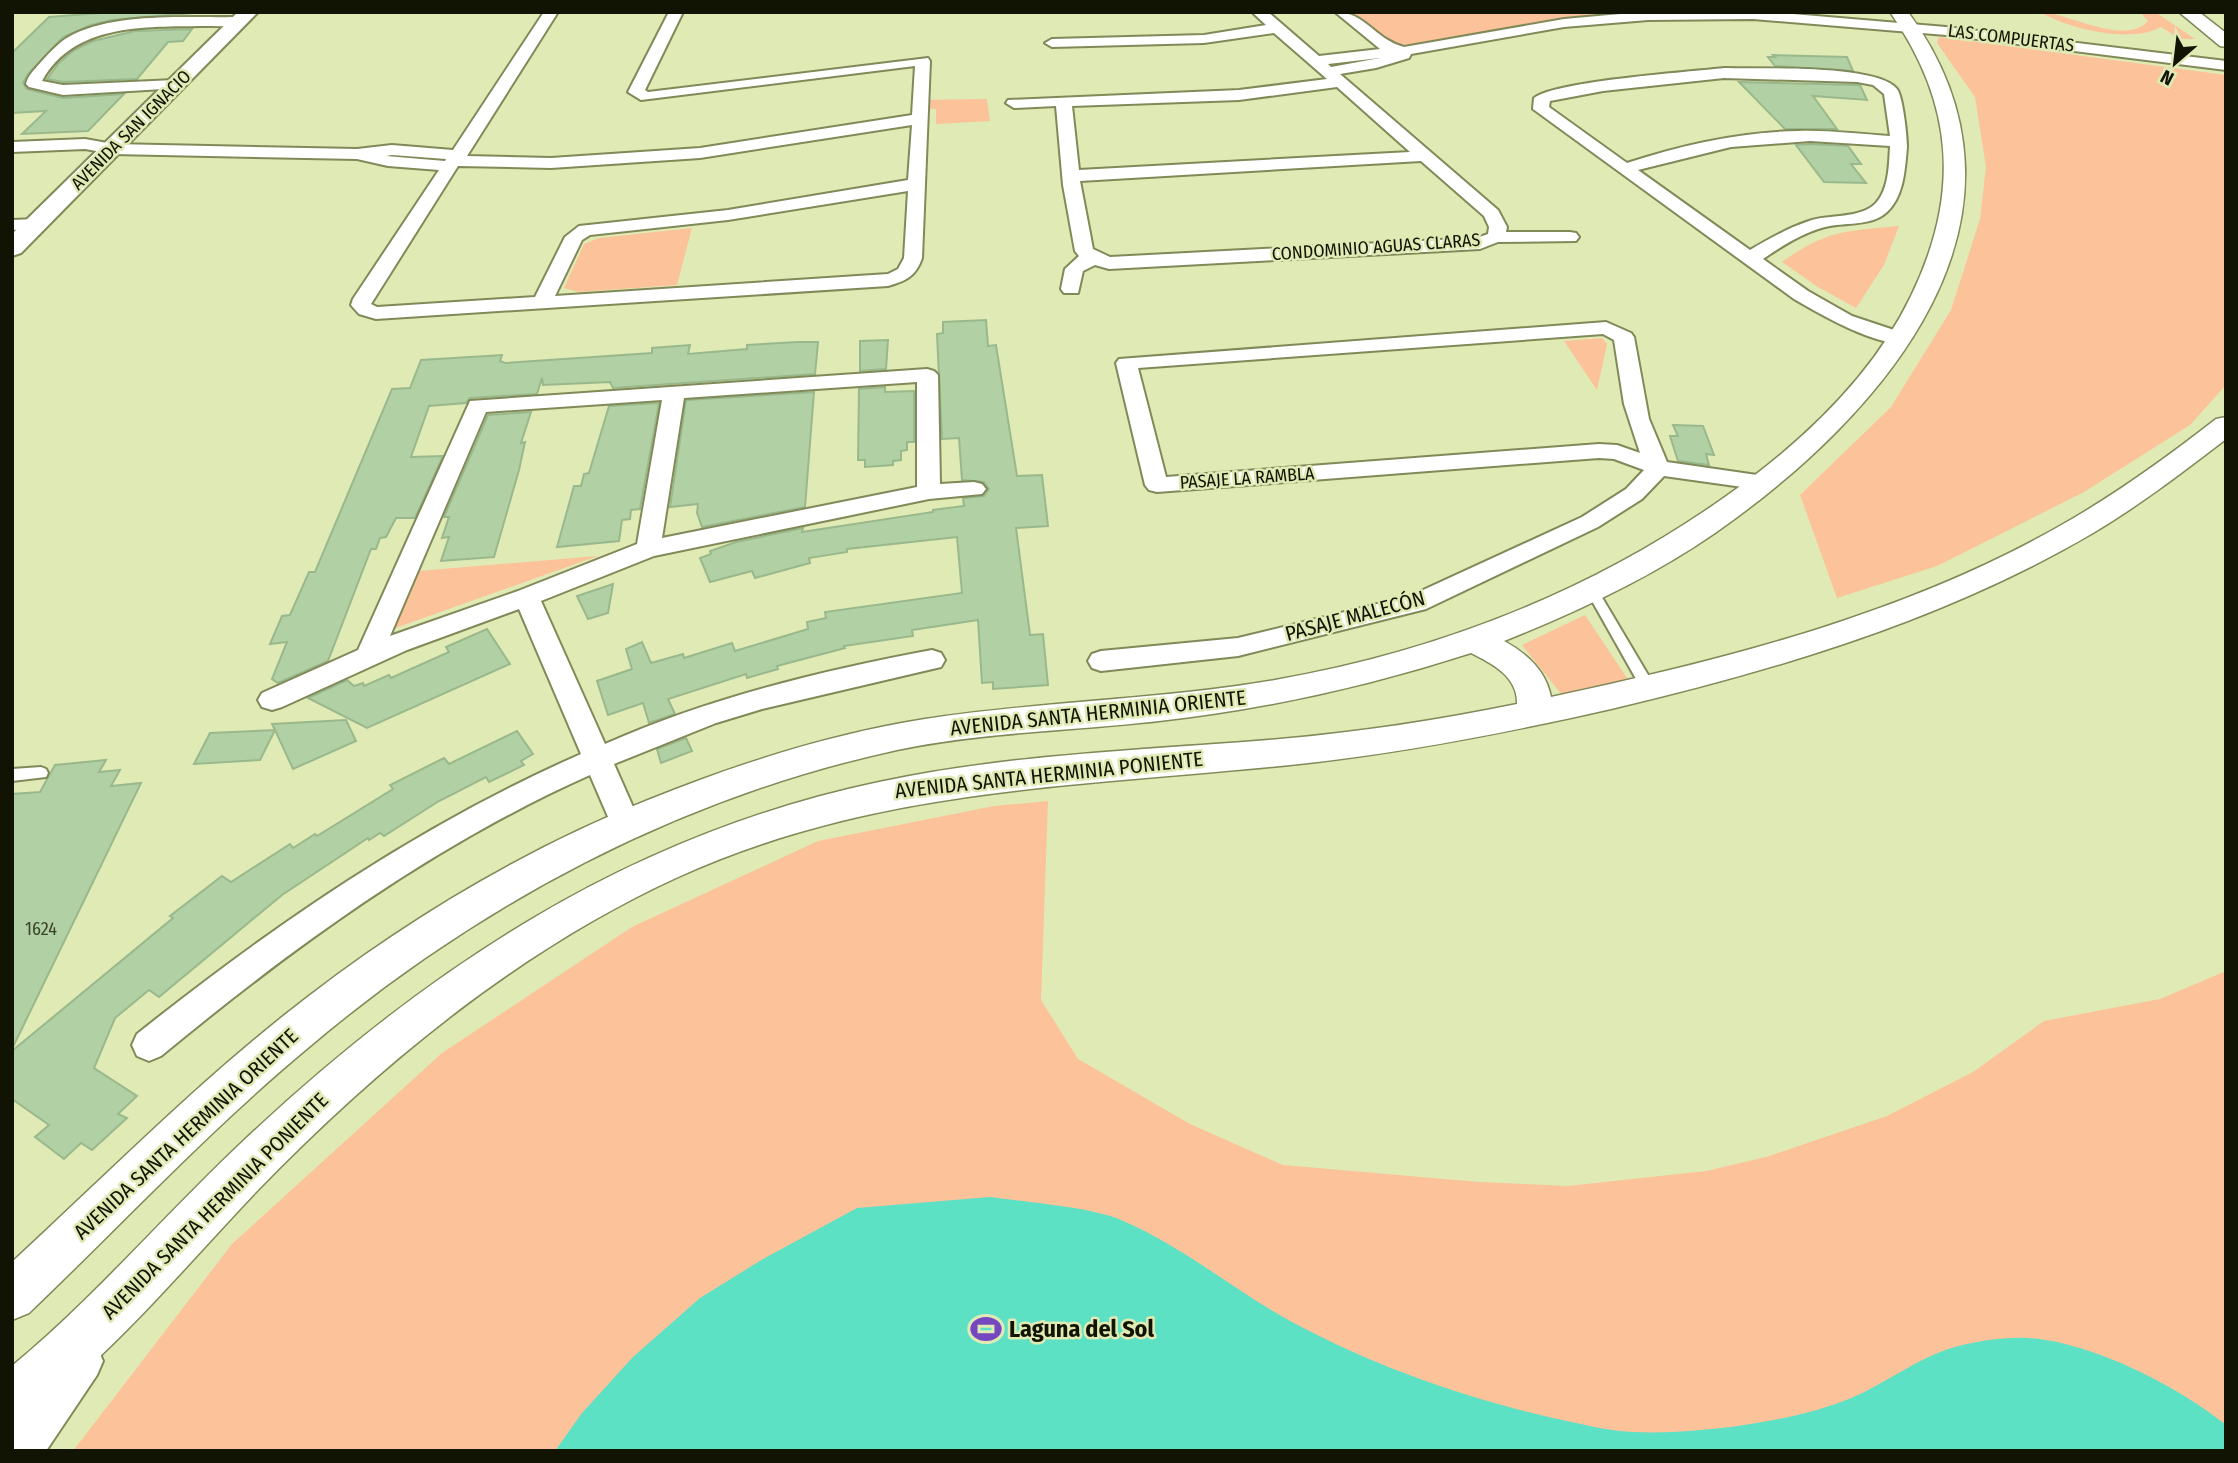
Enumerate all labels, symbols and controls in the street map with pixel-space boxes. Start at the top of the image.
street label: LAS COMPUERTAS [1947,19,2075,57]
north arrow [2140,28,2210,98]
text: N [2157,65,2178,90]
street label: AVENIDA SAN IGNACIO [67,66,195,194]
street label: CONDOMINIO AGUAS CLARAS [1271,229,1481,265]
street label: PASAJE LA RAMBLA [1179,462,1315,494]
street label: PASAJE MALECÓN [1282,585,1428,647]
street label: AVENIDA SANTA HERMINIA ORIENTE [949,685,1247,741]
street label: AVENIDA SANTA HERMINIA PONIENTE [894,746,1204,804]
house number: 1624 [25,918,57,940]
street label: AVENIDA SANTA HERMINIA ORIENTE [68,1023,304,1245]
street label: AVENIDA SANTA HERMINIA PONIENTE [96,1087,334,1325]
sports icon: Laguna del Sol [969,1312,1003,1346]
place label: Laguna del Sol [1009,1315,1154,1343]

